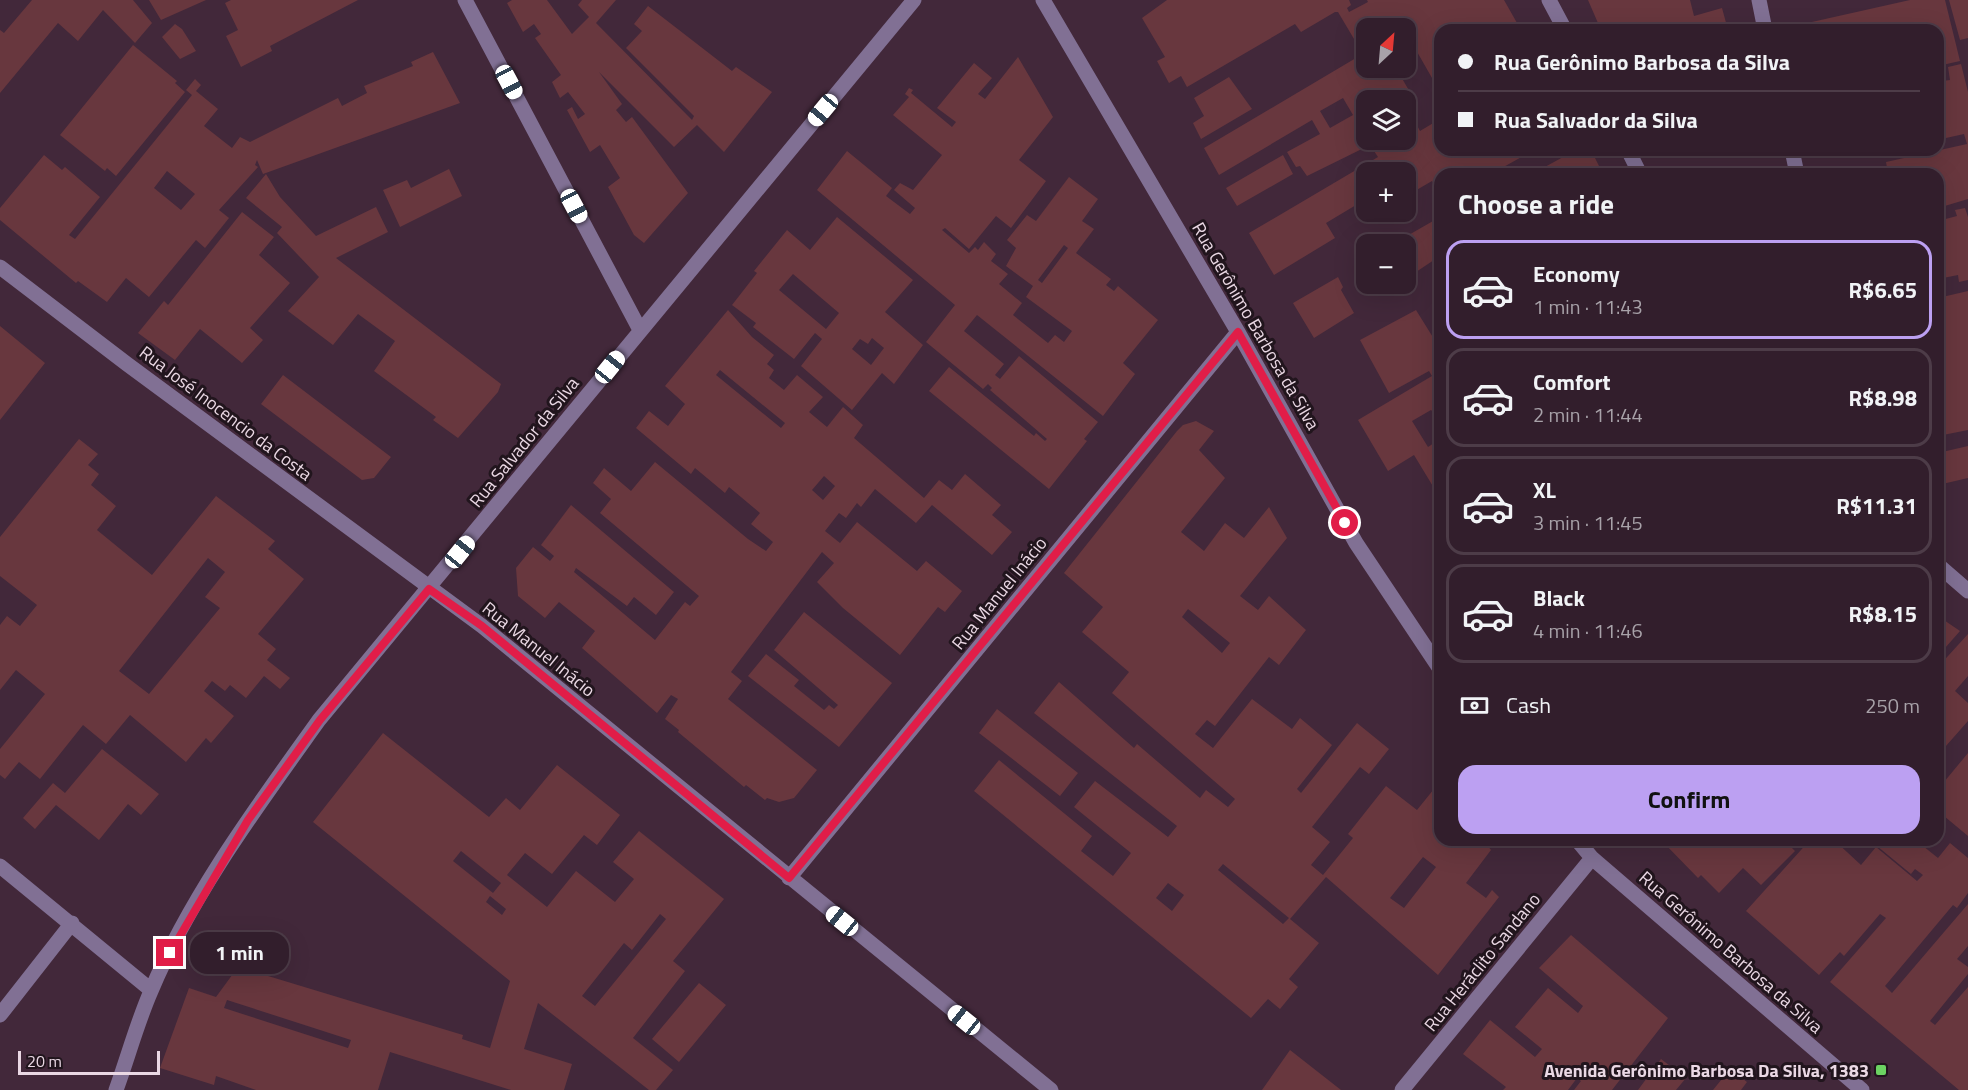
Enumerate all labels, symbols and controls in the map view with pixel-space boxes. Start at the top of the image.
north arrow [1356,18,1416,78]
map controls [1356,18,1416,294]
text: Rua Gerônimo Barbosa da Silva [1494,45,1790,79]
car [493,62,525,102]
car [805,90,841,130]
button: layers [1356,90,1416,150]
text: Rua Salvador da Silva [1494,103,1698,137]
button: + [1356,162,1416,222]
text: Choose a ride [1458,183,1614,224]
car [558,186,590,226]
street label: Rua Gerônimo Barbosa da Silva [1185,217,1327,435]
button: − [1356,234,1416,294]
text: Economy [1533,257,1620,291]
icon: car [1461,263,1515,317]
text: R$6.65 [1848,273,1917,307]
text: 1 min · 11:43 [1533,291,1643,322]
street label: Rua José Inocencio da Costa [134,339,318,487]
car [592,347,628,387]
text: Comfort [1533,365,1611,399]
street label: Rua Salvador da Silva [463,371,585,513]
icon: car [1461,371,1515,425]
text: R$8.98 [1848,381,1917,415]
text: 2 min · 11:44 [1533,399,1643,430]
text: XL [1533,473,1556,507]
icon: car [1461,479,1515,533]
text: R$11.31 [1836,489,1917,523]
text: 3 min · 11:45 [1533,507,1643,538]
route start [1331,509,1358,536]
street label: Rua Manuel Inácio [945,531,1053,655]
car [442,532,478,572]
text: Black [1533,581,1585,615]
icon: car [1461,587,1515,641]
street label: Rua Manuel Inácio [477,595,601,703]
text: R$8.15 [1848,597,1917,631]
text: 4 min · 11:46 [1533,615,1643,646]
text: Cash [1506,688,1551,722]
icon: cash [1458,689,1491,722]
text: 250 m [1865,690,1920,721]
button: Confirm [1458,765,1920,834]
street label: Rua Gerônimo Barbosa da Silva [1633,864,1829,1040]
street label: Rua Heráclito Sandano [1417,887,1547,1037]
car [822,903,862,939]
callout: 1 min [191,932,290,974]
text: 1 min [215,937,264,968]
route end [156,939,183,966]
car [944,1002,984,1038]
scale bar [18,1048,160,1076]
text: 20 m [27,1049,62,1073]
place label: Avenida Gerônimo Barbosa Da Silva, 1383 [1544,1057,1869,1084]
marker: Avenida Gerônimo Barbosa Da Silva, 1383 [1874,1063,1888,1077]

